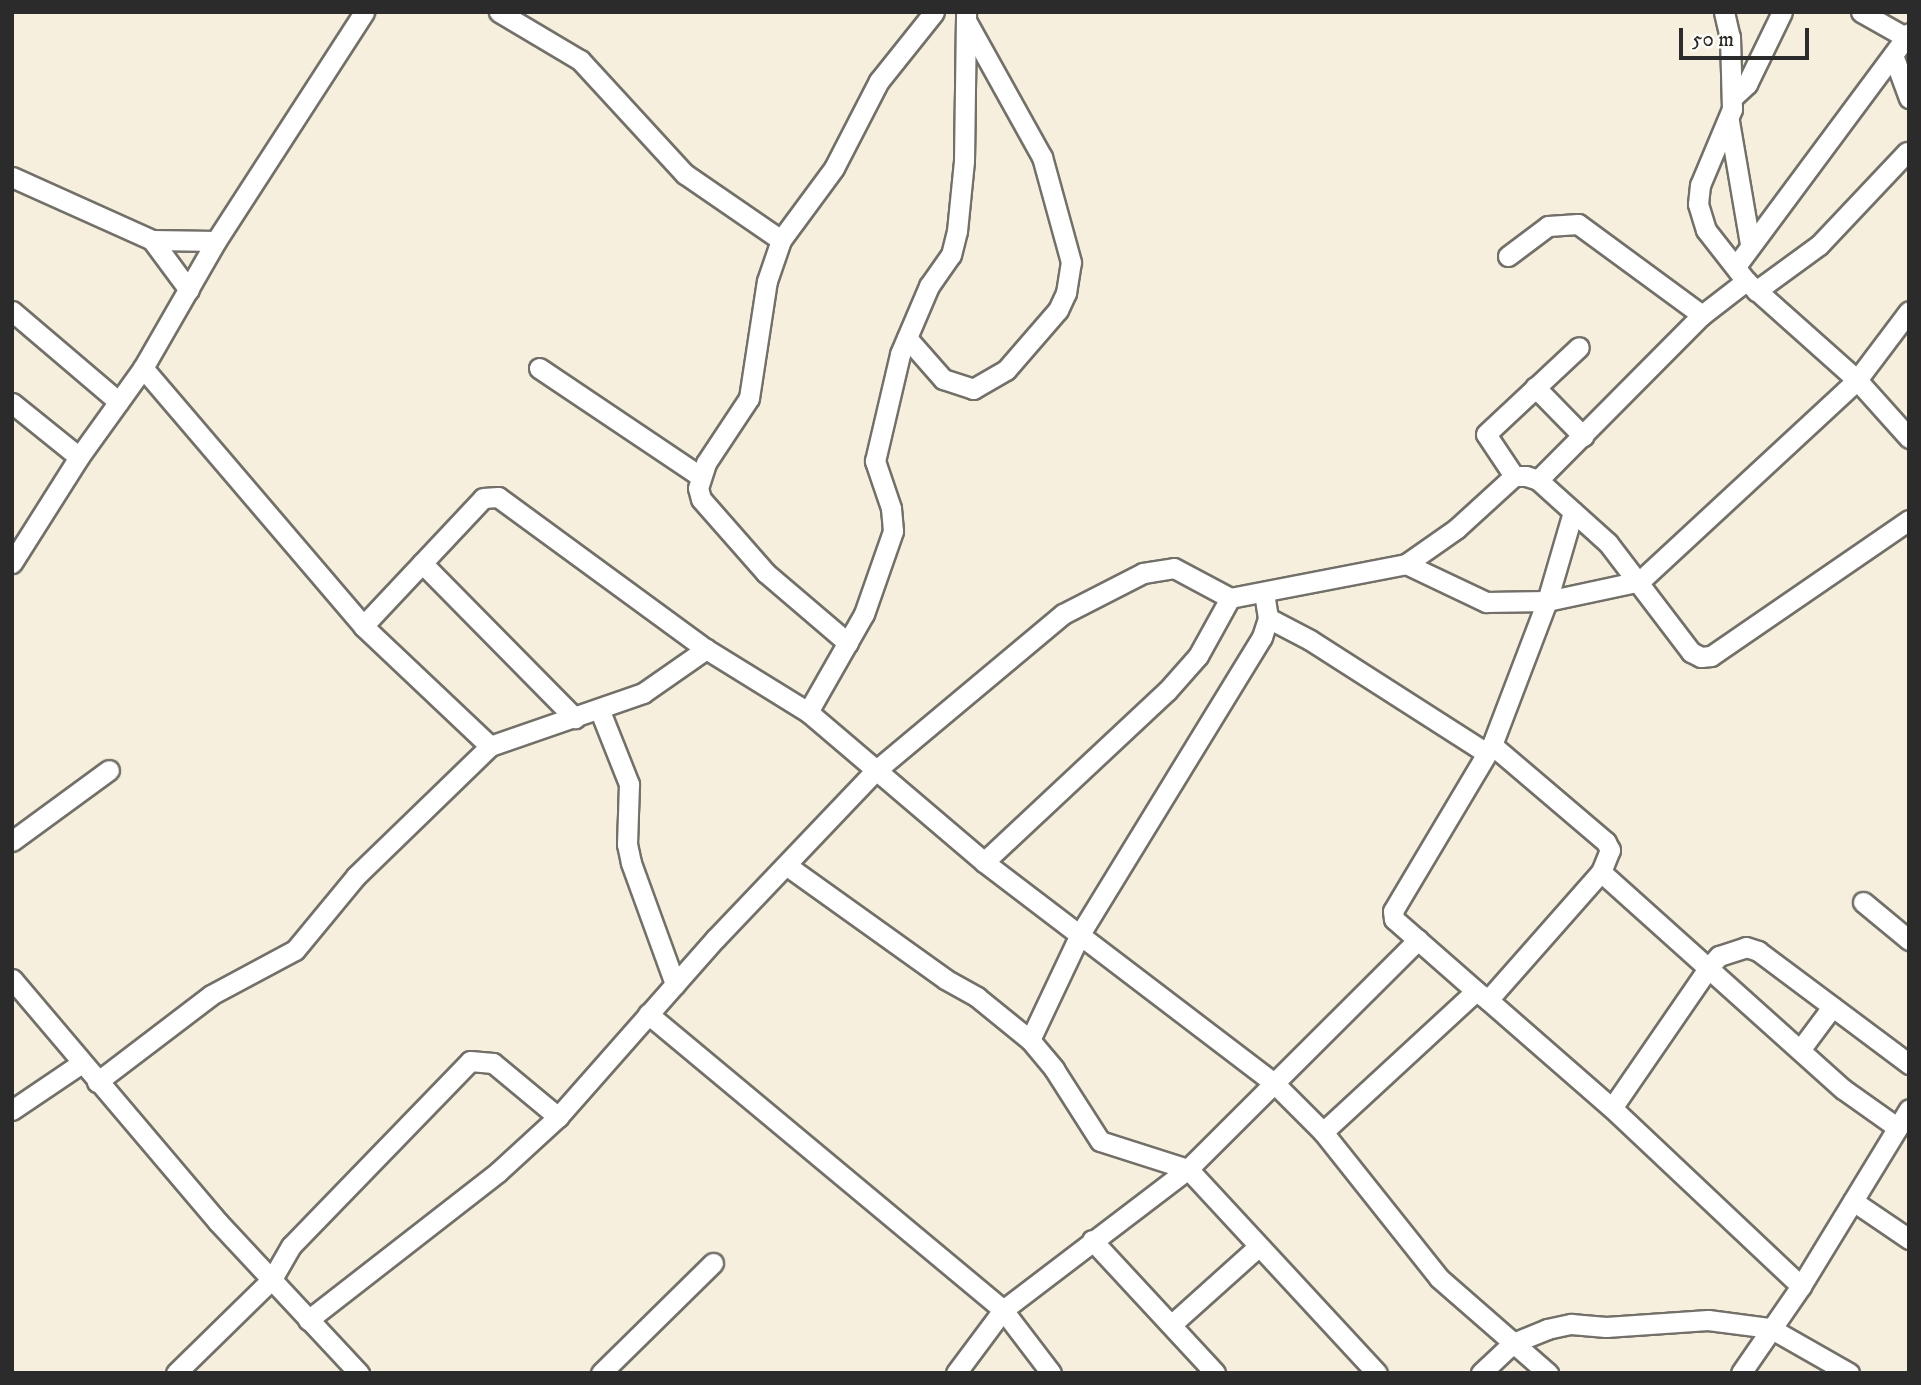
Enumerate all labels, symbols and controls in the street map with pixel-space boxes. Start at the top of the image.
scale bar [1683,14,1812,58]
text: 50 m [1692,27,1734,53]

